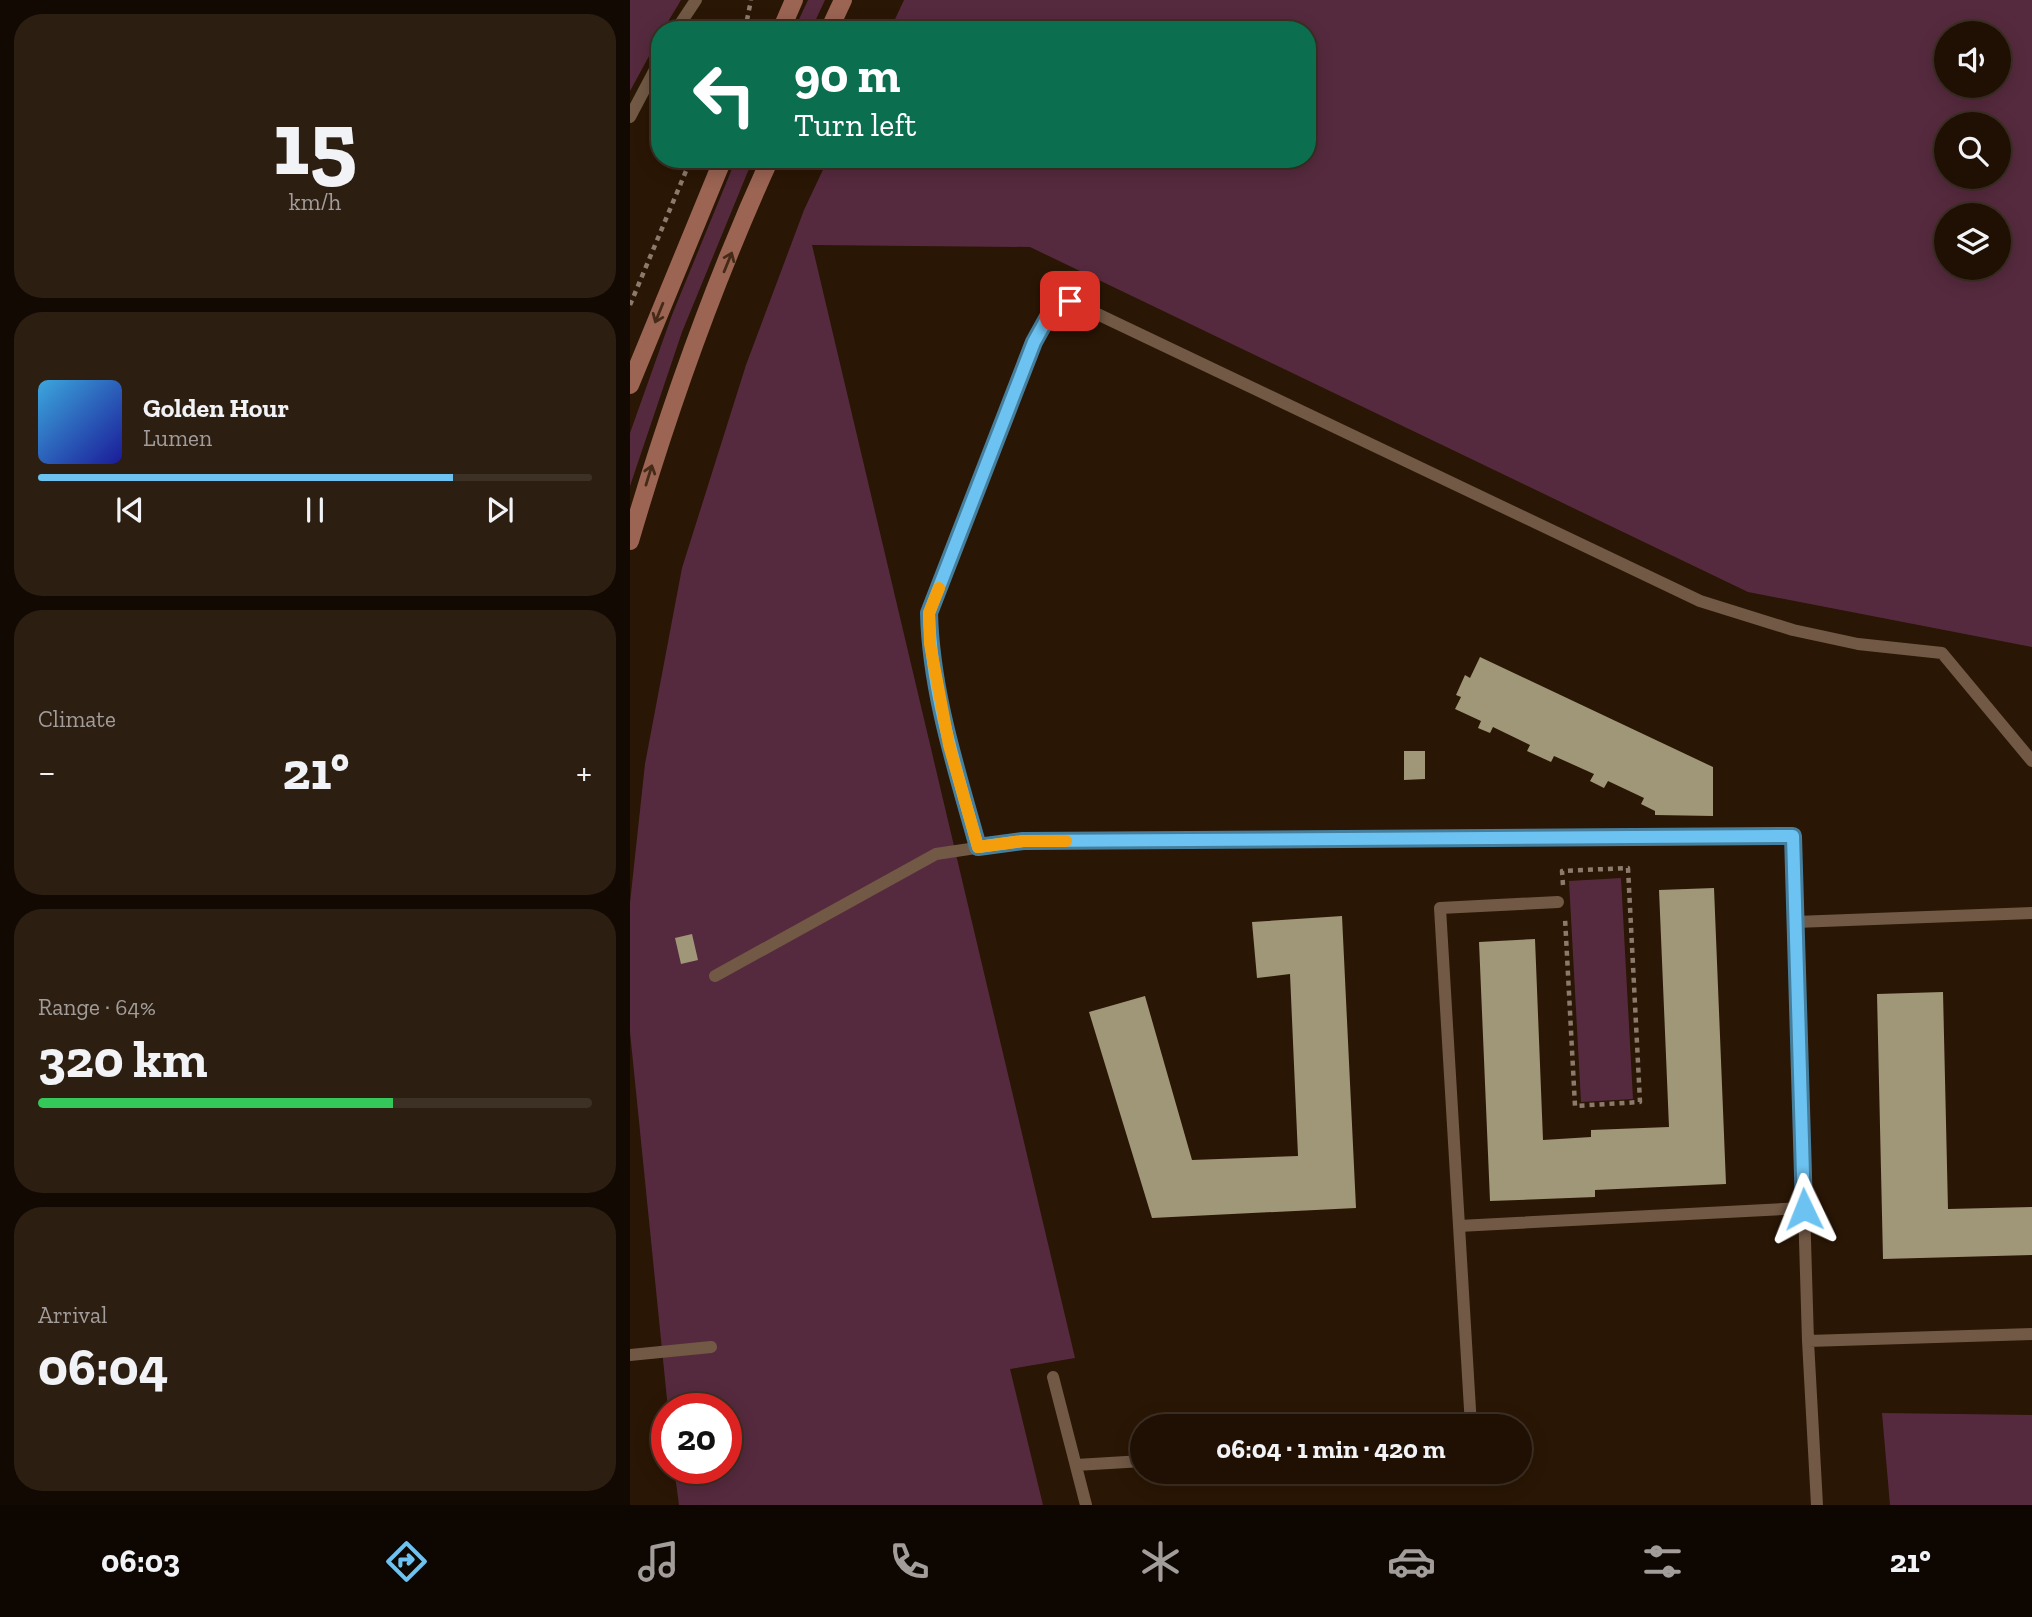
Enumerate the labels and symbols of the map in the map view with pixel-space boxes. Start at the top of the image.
one-way arrow [723,252,736,273]
pin [1040,271,1100,331]
one-way arrow [651,301,664,323]
one-way arrow [644,465,657,487]
position arrow [1767,1172,1841,1246]
speed limit sign: 20 [651,1393,742,1484]

